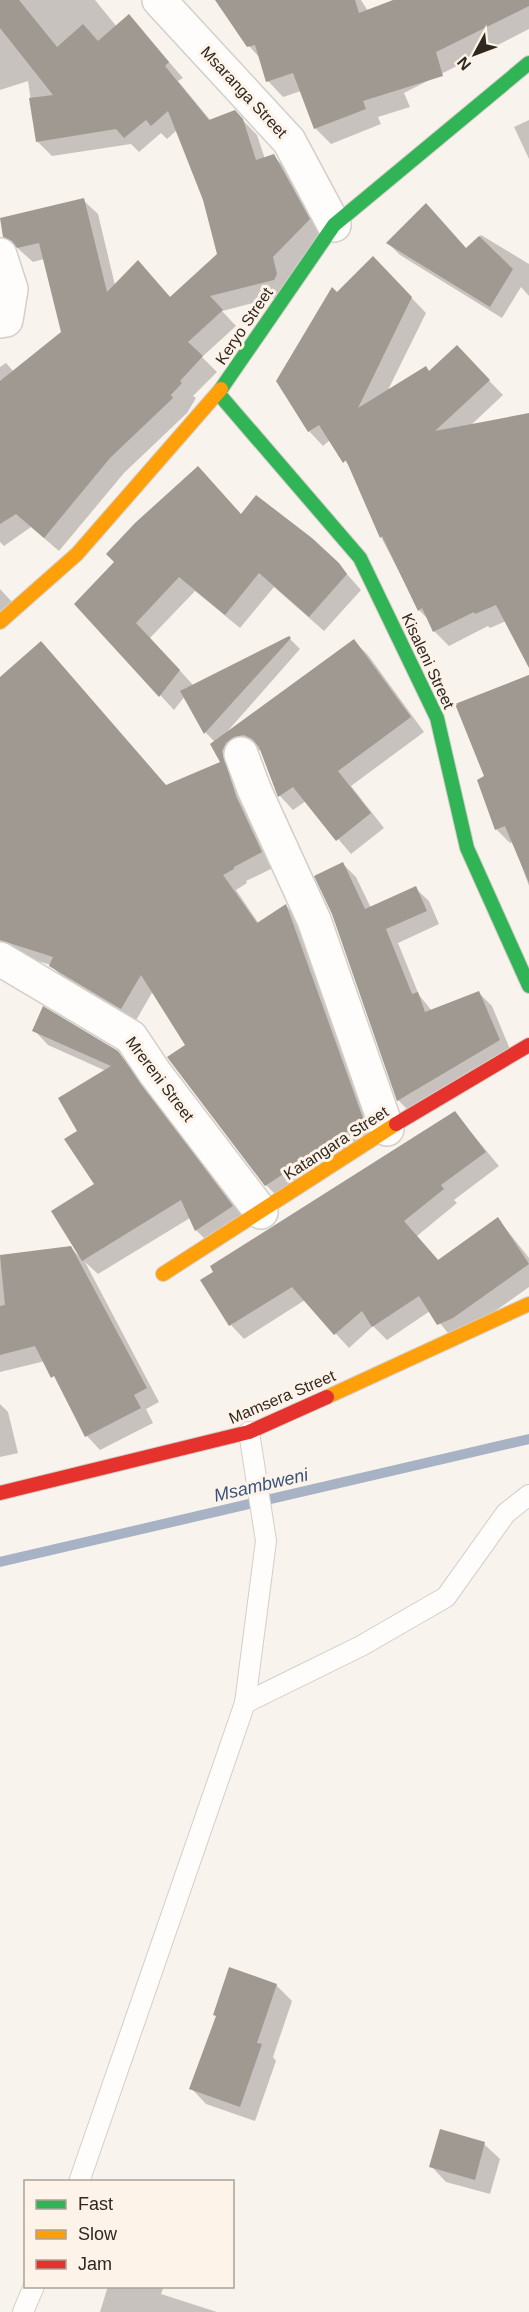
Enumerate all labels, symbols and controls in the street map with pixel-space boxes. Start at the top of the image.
north arrow [445,24,505,84]
street label: Msaranga Street [197,43,291,141]
text: N [454,54,474,73]
street label: Keryo Street [212,284,276,368]
street label: Kisaleni Street [398,611,458,712]
street label: Mrereni Street [123,1033,198,1125]
street label: Katangara Street [281,1103,392,1183]
street label: Mamsera Street [226,1367,338,1427]
water label: Msambweni [212,1464,311,1506]
legend [24,2180,234,2288]
text: Fast [78,2194,113,2214]
text: Slow [78,2224,118,2244]
text: Jam [78,2254,112,2274]

